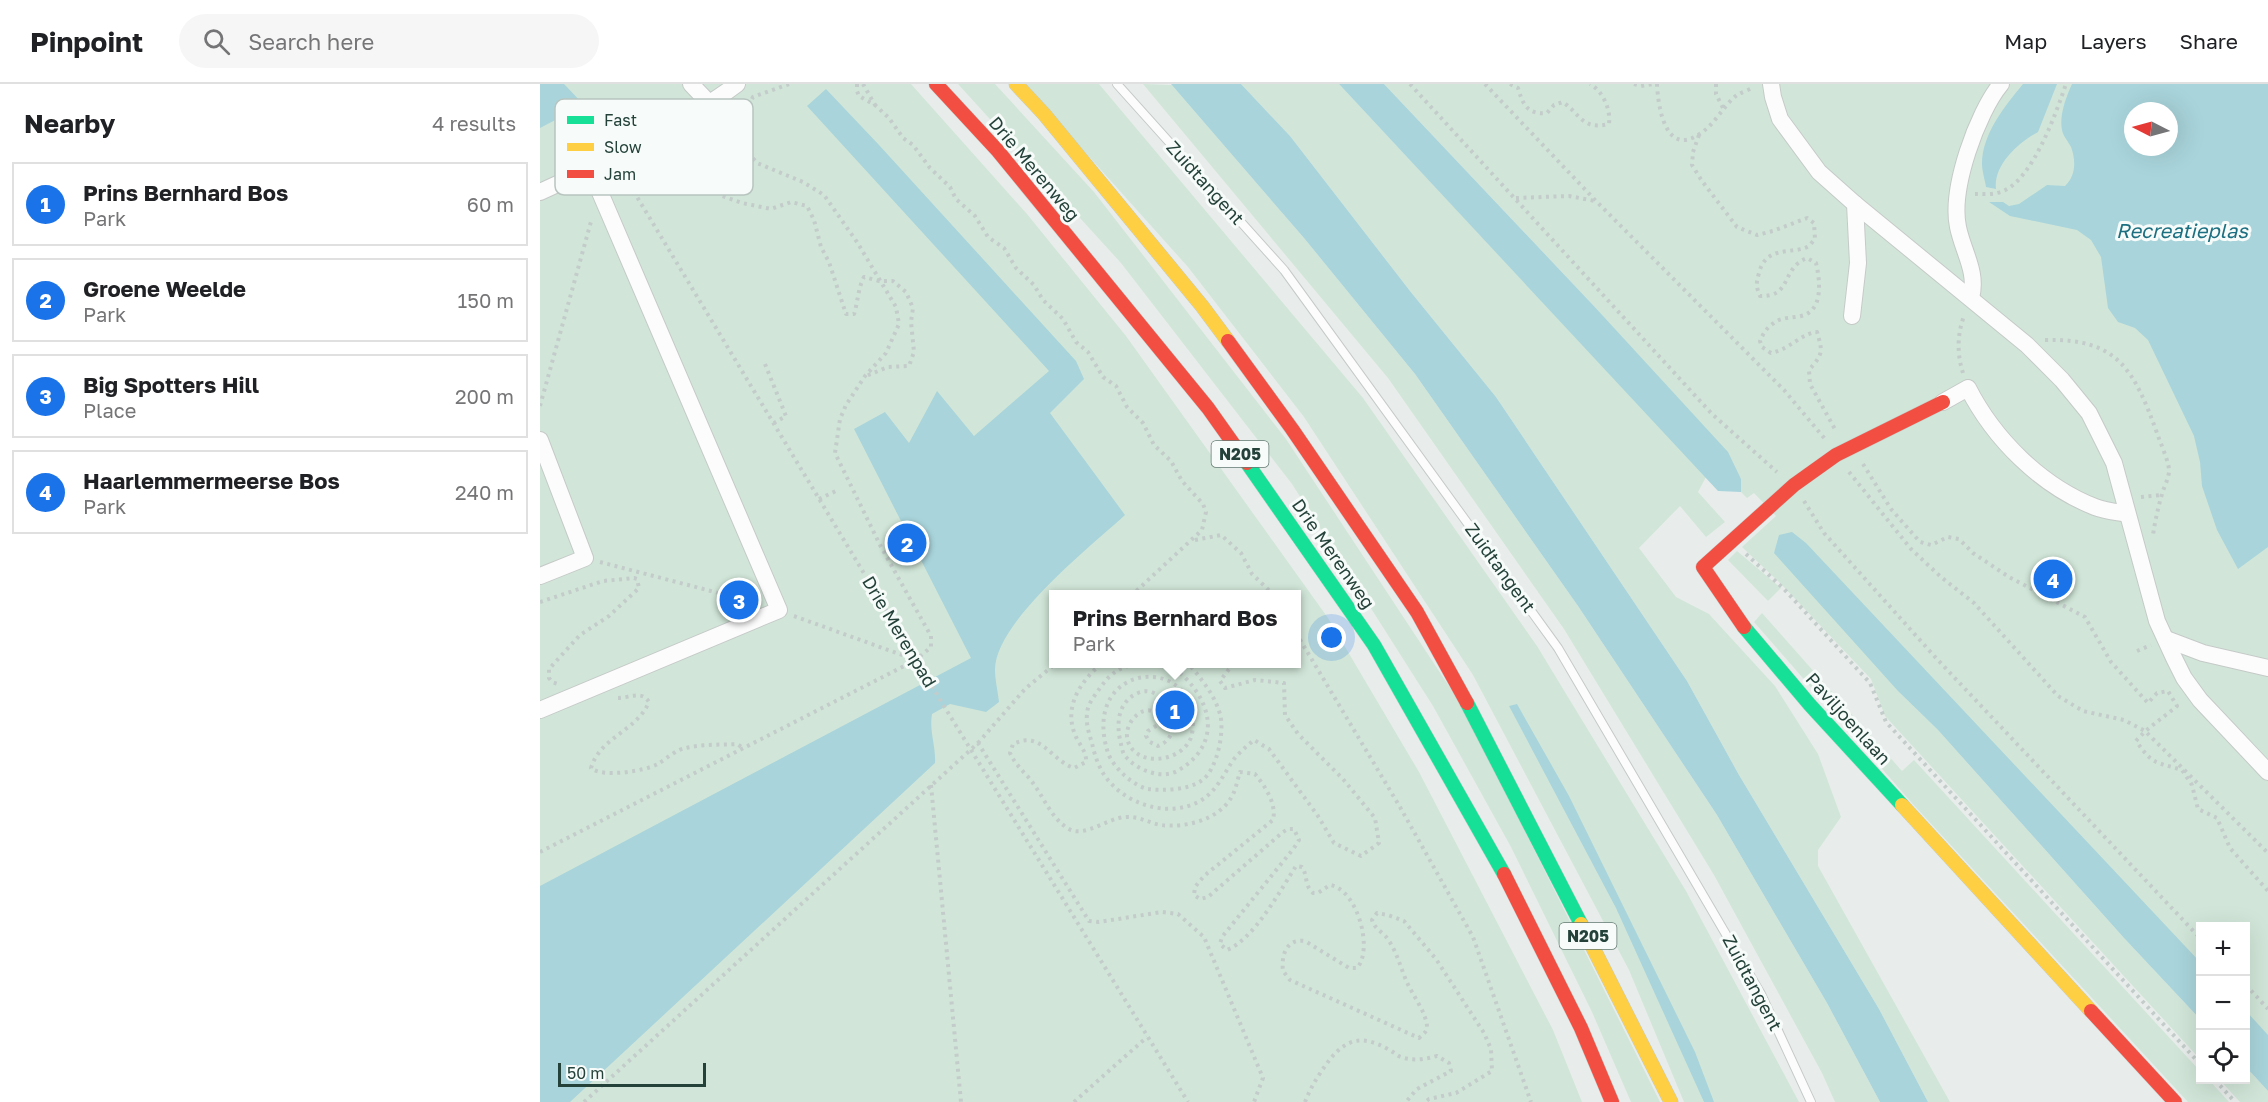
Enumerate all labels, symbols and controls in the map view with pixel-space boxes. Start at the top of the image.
search box [179,14,599,68]
text: Pinpoint [30,25,143,58]
icon: search [200,25,233,58]
text: Search here [248,28,374,55]
text: Map [2004,28,2047,54]
text: Layers [2080,28,2147,54]
text: Share [2180,28,2238,54]
legend [555,99,753,195]
north arrow [2124,102,2178,156]
text: Nearby [24,108,115,139]
text: Fast [604,110,637,130]
text: 4 results [432,111,516,135]
street label: Drie Merenweg [985,112,1085,225]
street label: Zuidtangent [1162,136,1249,229]
text: Slow [604,137,642,157]
text: Jam [604,164,636,184]
text: Prins Bernhard Bos [83,179,288,206]
text: 1 [40,192,51,216]
text: 60 m [467,192,514,216]
text: Park [83,206,126,230]
water label: Recreatieplas [2116,218,2249,242]
text: Groene Weelde [83,275,246,302]
text: 2 [39,288,52,312]
text: 150 m [458,288,514,312]
text: Park [83,302,126,326]
text: Big Spotters Hill [83,371,259,398]
text: 3 [39,384,52,408]
text: 200 m [455,384,514,408]
text: Place [83,398,136,422]
road number: N205 [1212,441,1268,467]
text: Haarlemmermeerse Bos [83,467,340,494]
text: 4 [39,480,52,504]
text: 240 m [455,480,514,504]
text: Park [83,494,126,518]
street label: Drie Merenweg [1288,494,1380,613]
street label: Zuidtangent [1461,518,1541,616]
pin: 2 [888,520,926,566]
pin: 4 [2034,556,2072,602]
street label: Drie Merenpad [858,572,942,691]
pin: 3 [720,578,758,622]
popup [1049,590,1301,668]
text: Prins Bernhard Bos [1072,604,1278,631]
your location [1317,623,1346,652]
text: Park [1072,631,1116,655]
street label: Paviljoenlaan [1802,668,1896,769]
pin: 1 [1156,688,1194,732]
map controls [2196,922,2250,1084]
button: + [2196,922,2250,976]
road number: N205 [1560,923,1616,949]
street label: Zuidtangent [1718,931,1787,1034]
button: − [2196,976,2250,1030]
button: locate [2196,1030,2250,1084]
scale bar [558,1060,706,1088]
text: 50 m [567,1063,604,1083]

